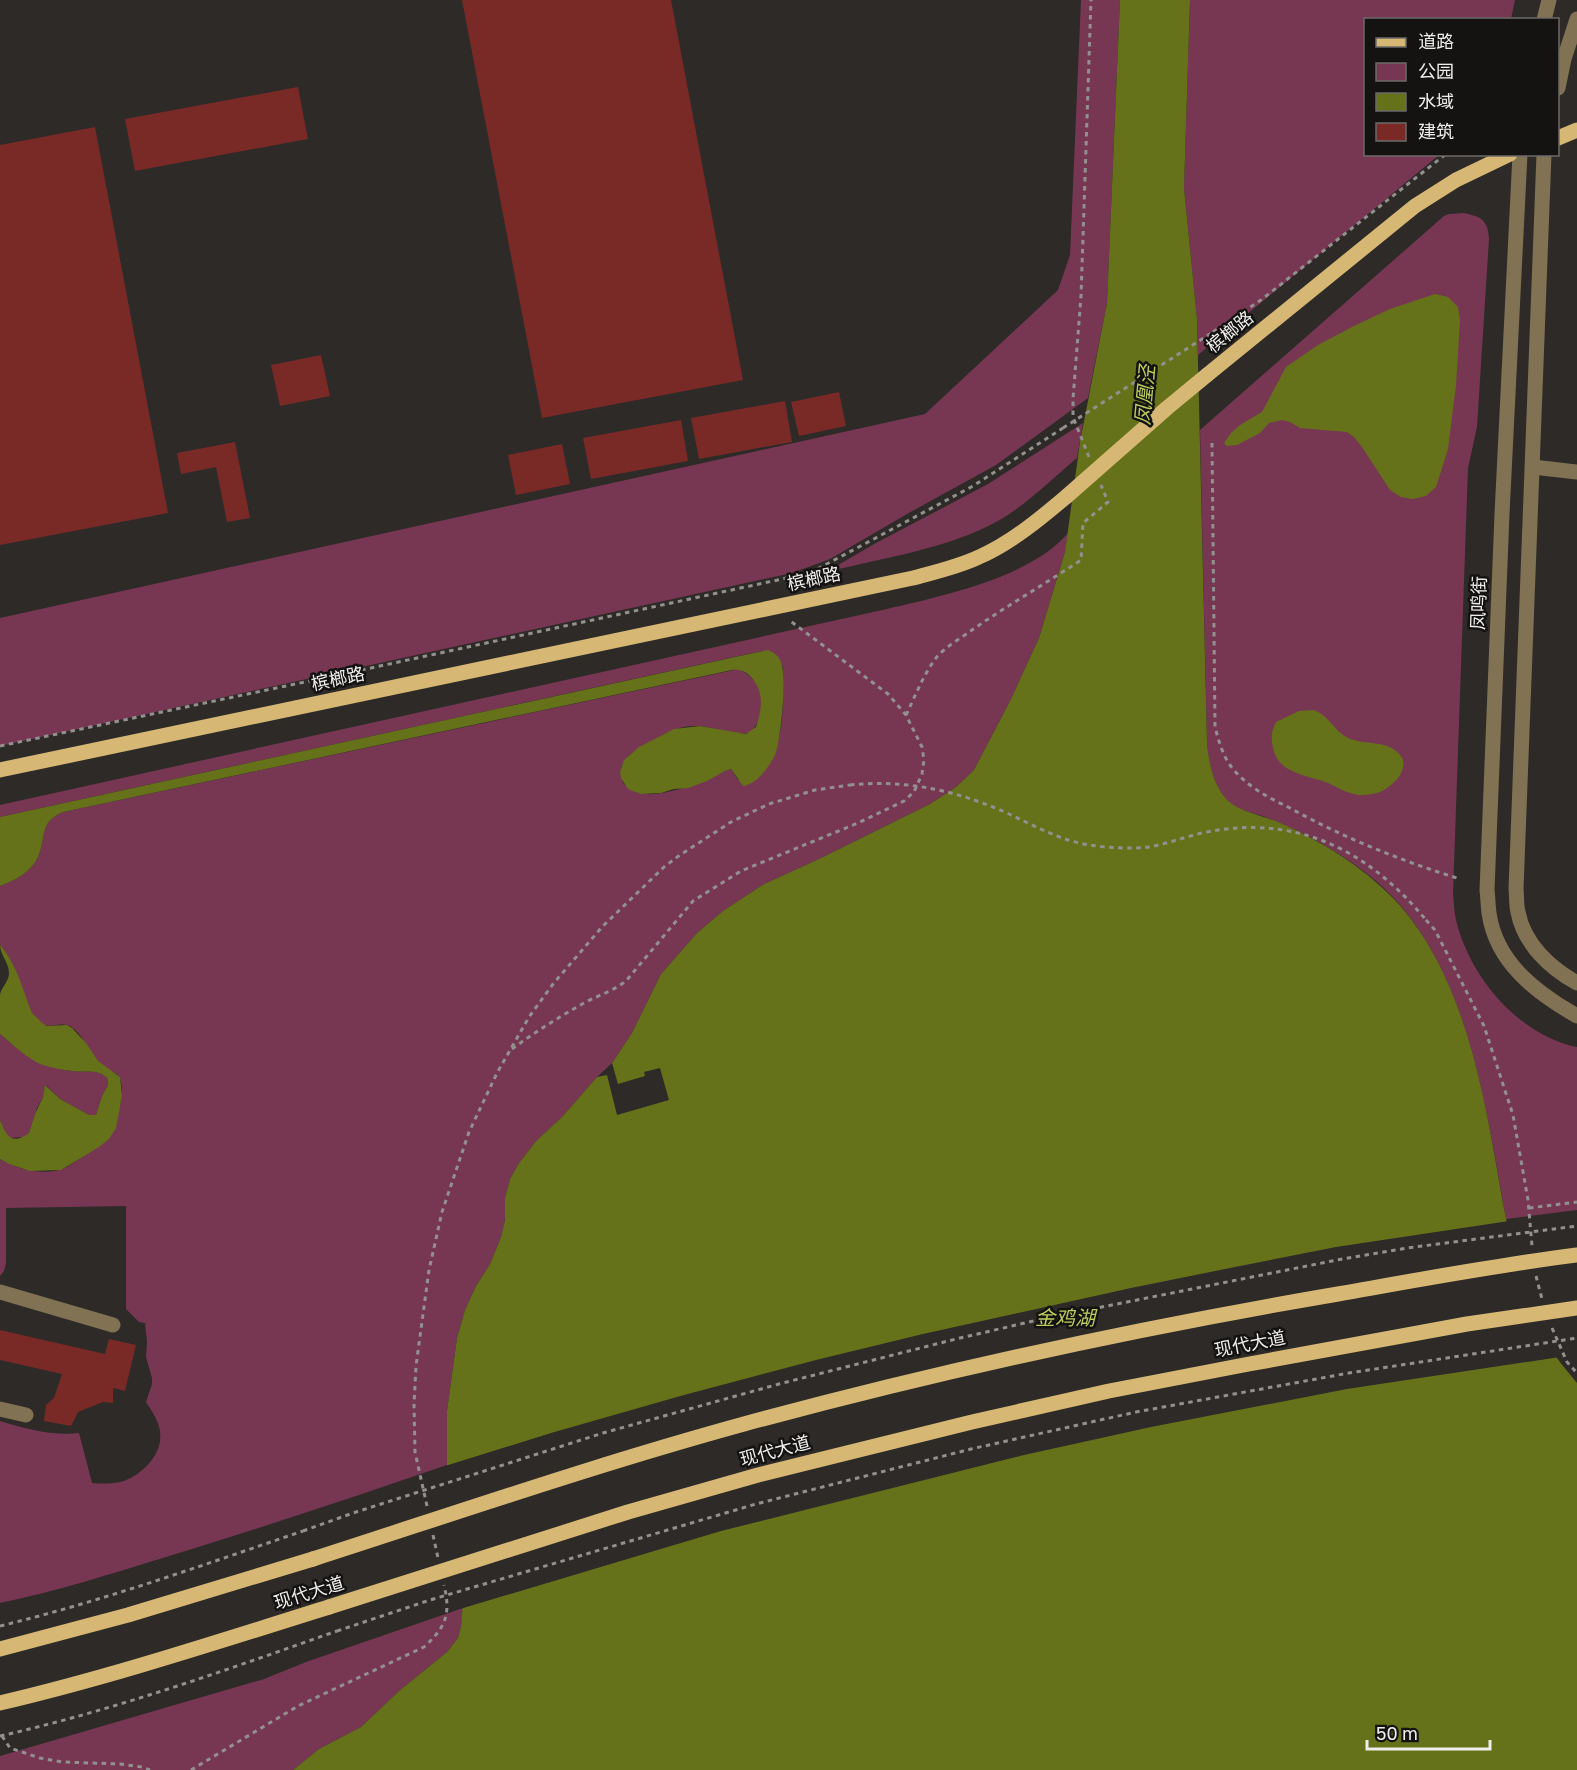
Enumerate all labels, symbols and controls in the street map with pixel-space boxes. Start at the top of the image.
legend [1364,18,1559,156]
text: 道路 [1418,30,1454,52]
text: 公园 [1418,60,1454,82]
text: 水域 [1418,90,1454,112]
text: 建筑 [1418,120,1454,142]
street label: 槟榔路 [1201,306,1257,357]
water label: 凤凰泾 [1129,362,1159,426]
street label: 槟榔路 [785,562,842,594]
street label: 凤鸣街 [1466,576,1490,630]
street label: 槟榔路 [309,662,366,694]
water label: 金鸡湖 [1035,1305,1098,1329]
street label: 现代大道 [1212,1325,1287,1361]
street label: 现代大道 [737,1430,812,1470]
street label: 现代大道 [271,1571,346,1613]
scale bar [1367,1713,1490,1751]
text: 50 m [1376,1722,1418,1744]

